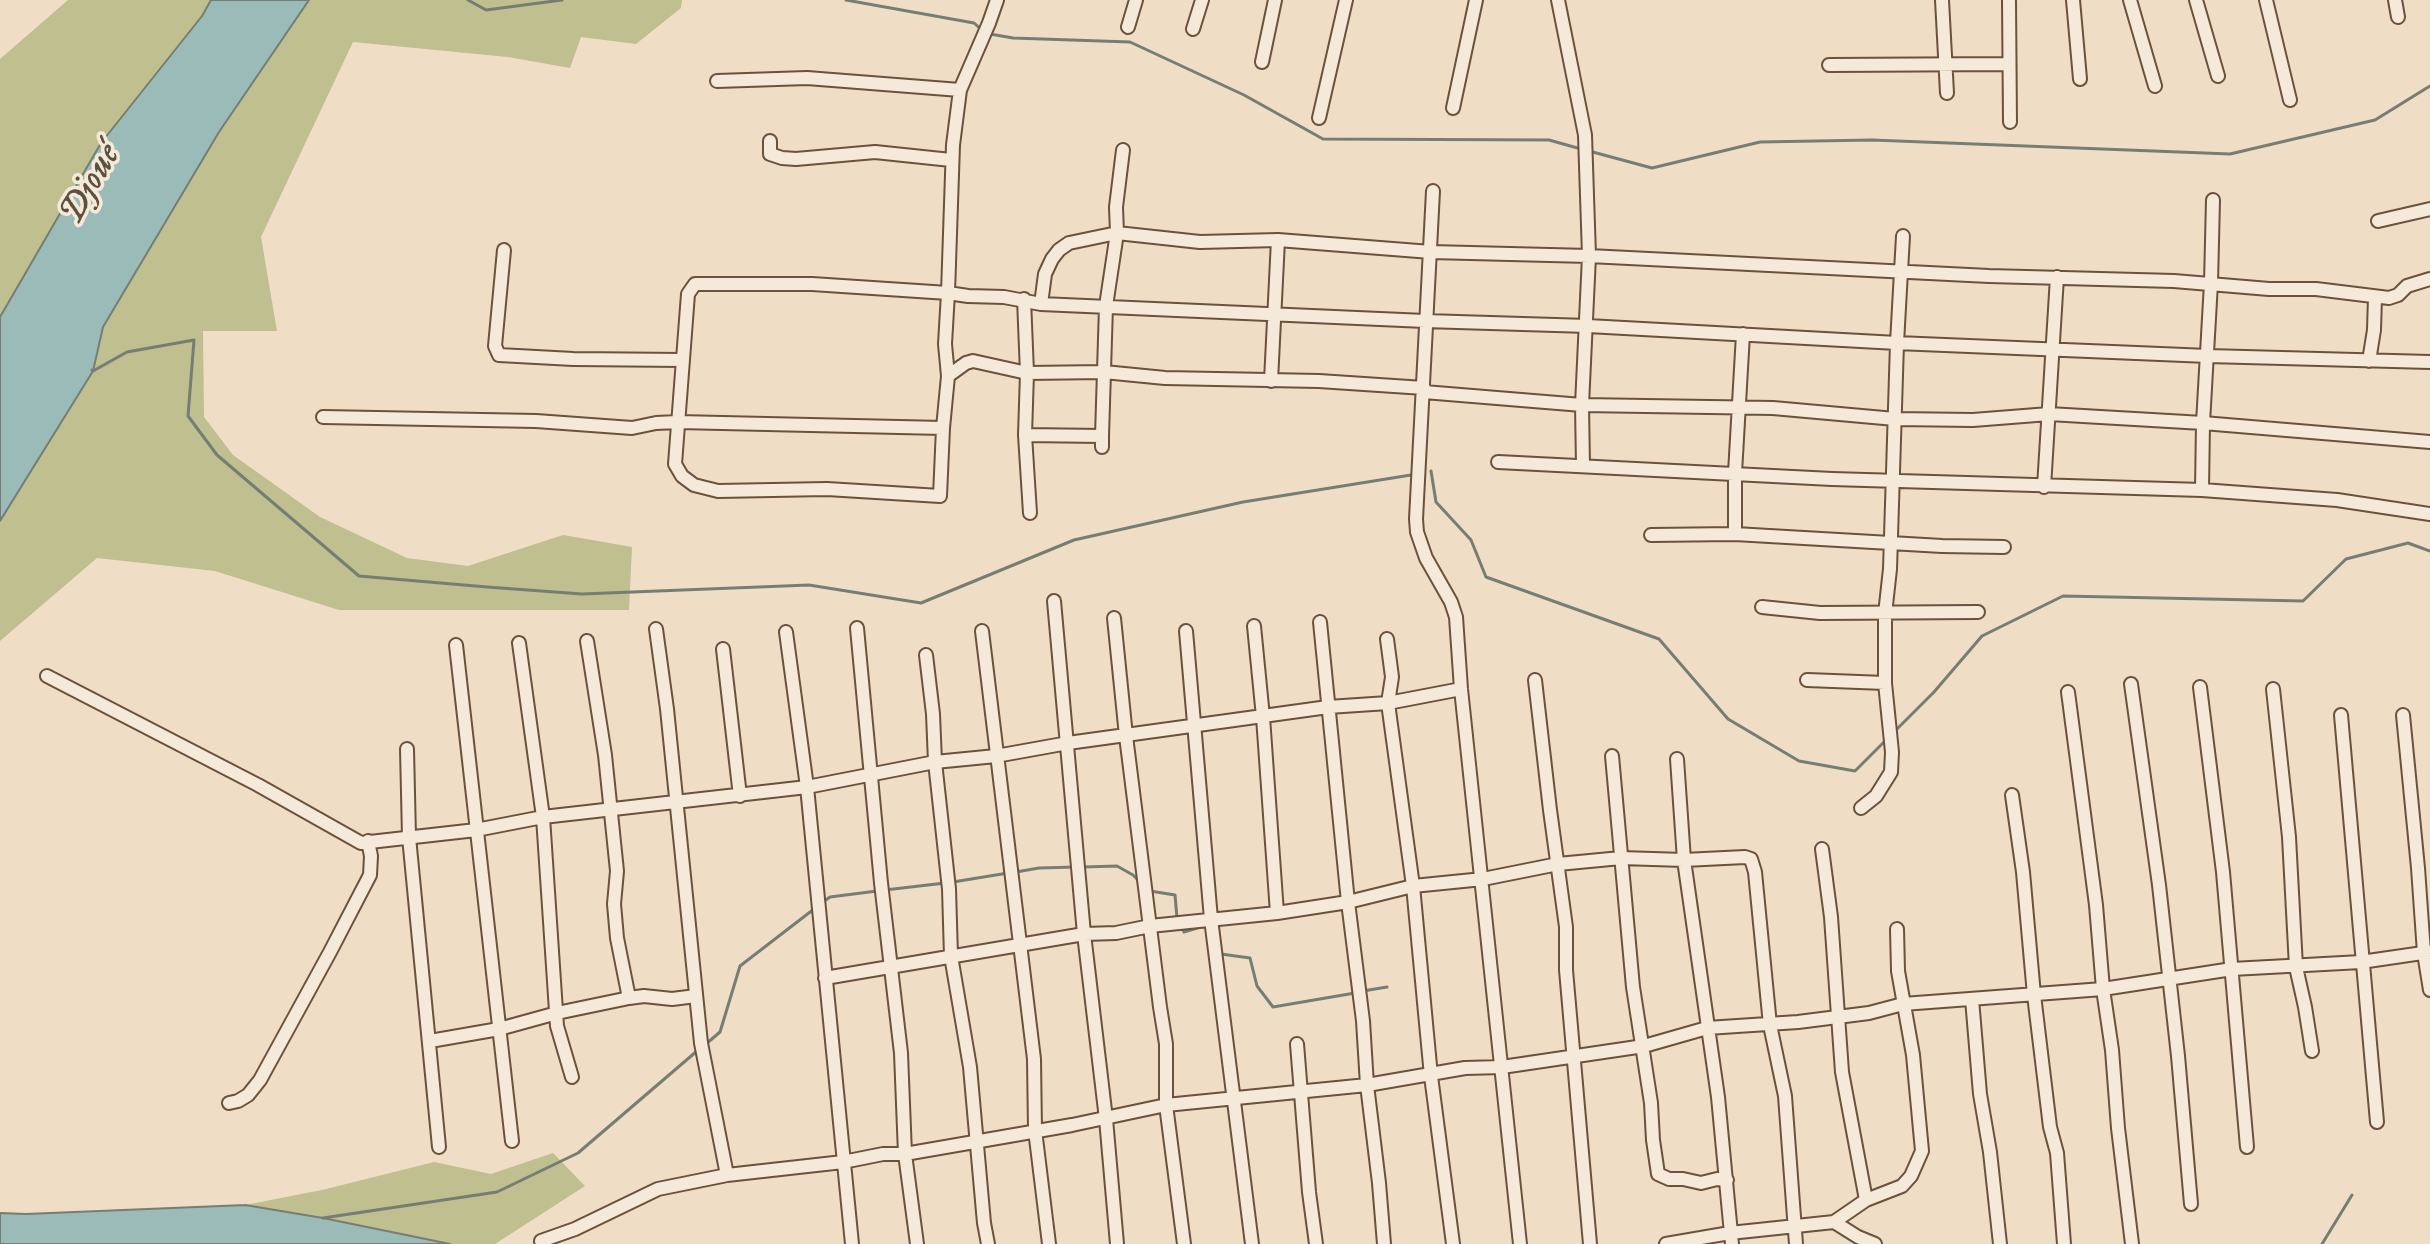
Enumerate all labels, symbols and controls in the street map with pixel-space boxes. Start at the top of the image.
water label: Djoué [52,137,132,233]

